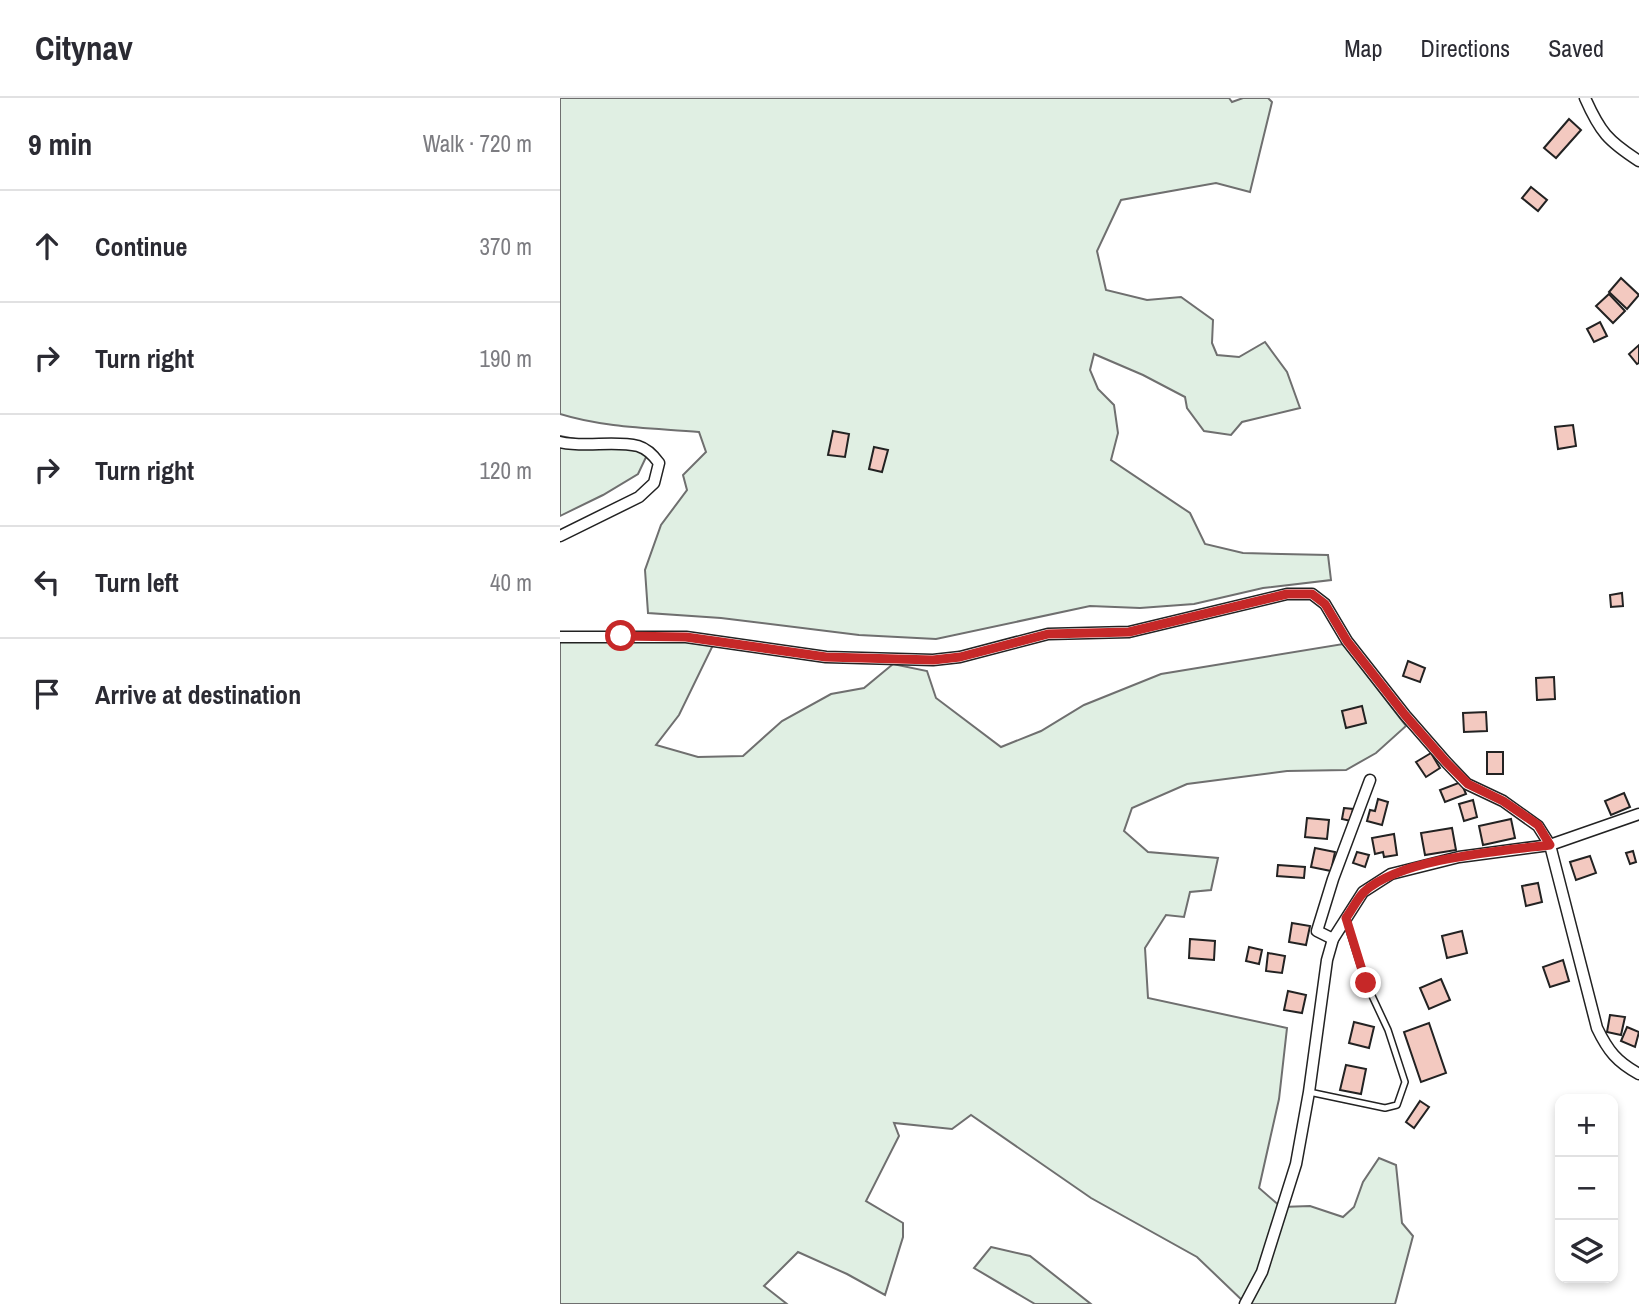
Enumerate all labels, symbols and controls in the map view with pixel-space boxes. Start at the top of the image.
text: Citynav [35,26,133,70]
text: Map [1344,32,1382,64]
text: Directions [1420,32,1510,64]
text: Saved [1548,32,1604,64]
text: 9 min [28,124,92,164]
text: Walk · 720 m [423,128,532,159]
icon: ahead [28,227,66,265]
text: Continue [95,229,187,264]
text: 370 m [480,231,532,262]
icon: right [28,339,66,377]
text: Turn right [95,341,194,376]
text: 190 m [480,343,532,374]
icon: right [28,451,66,489]
text: Turn right [95,453,194,488]
text: 120 m [480,455,532,486]
icon: left [28,563,66,601]
text: Turn left [95,565,179,600]
text: 40 m [490,567,532,598]
route start [605,620,636,651]
icon: arrive [28,675,66,713]
text: Arrive at destination [95,677,301,712]
route end [1350,967,1381,998]
map controls [1555,1094,1618,1283]
button: + [1555,1094,1618,1157]
button: − [1555,1157,1618,1220]
button: layers [1555,1220,1618,1283]

